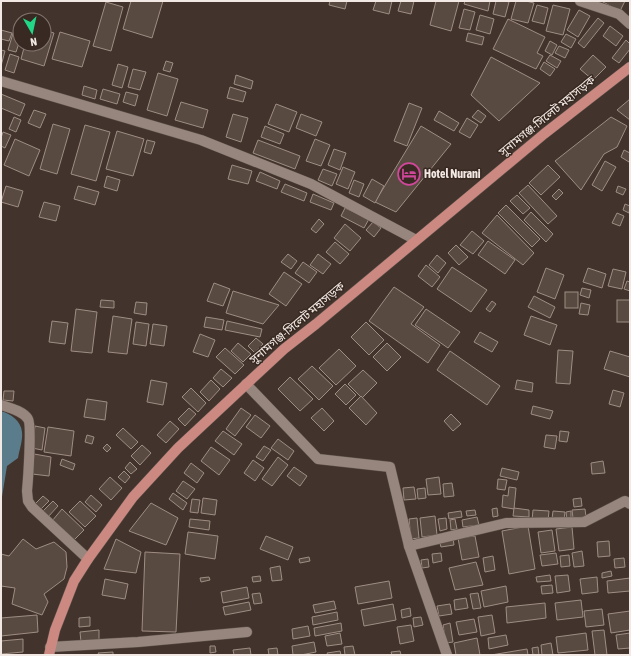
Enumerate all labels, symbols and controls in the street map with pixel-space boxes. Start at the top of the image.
north arrow [12,12,52,52]
text: N [29,35,38,48]
street label: সুনামগঞ্জ-সিলেট মহাসড়ক [495,72,599,161]
hotel icon: Hotel Nurani [396,161,422,187]
place label: Hotel Nurani [424,167,481,181]
street label: সুনামগঞ্জ-সিলেট মহাসড়ক [245,278,348,368]

